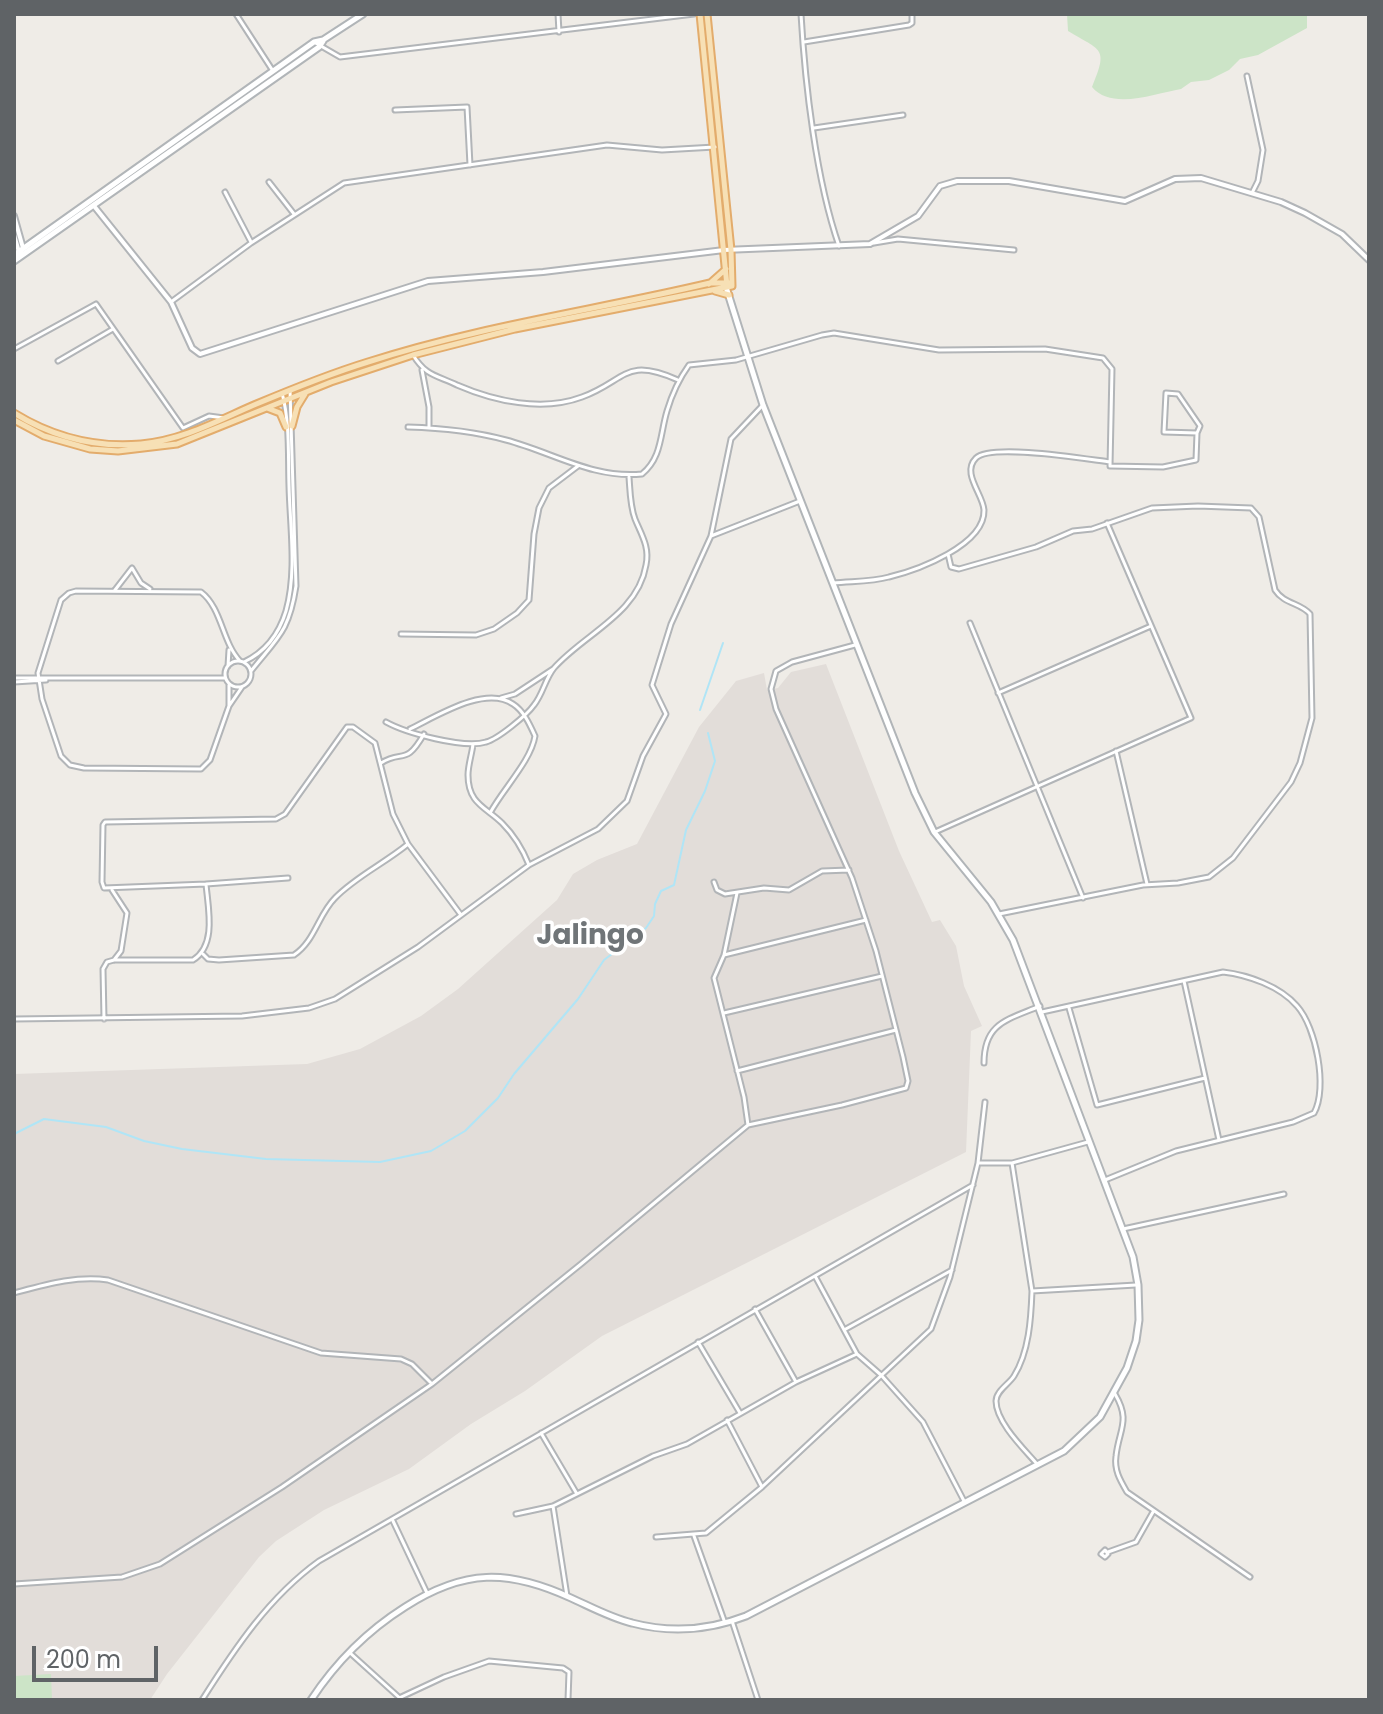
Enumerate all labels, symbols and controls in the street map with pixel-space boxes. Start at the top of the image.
district label: Jalingo [536,920,644,954]
scale bar [36,1630,162,1680]
text: 200 m [46,1643,121,1676]

